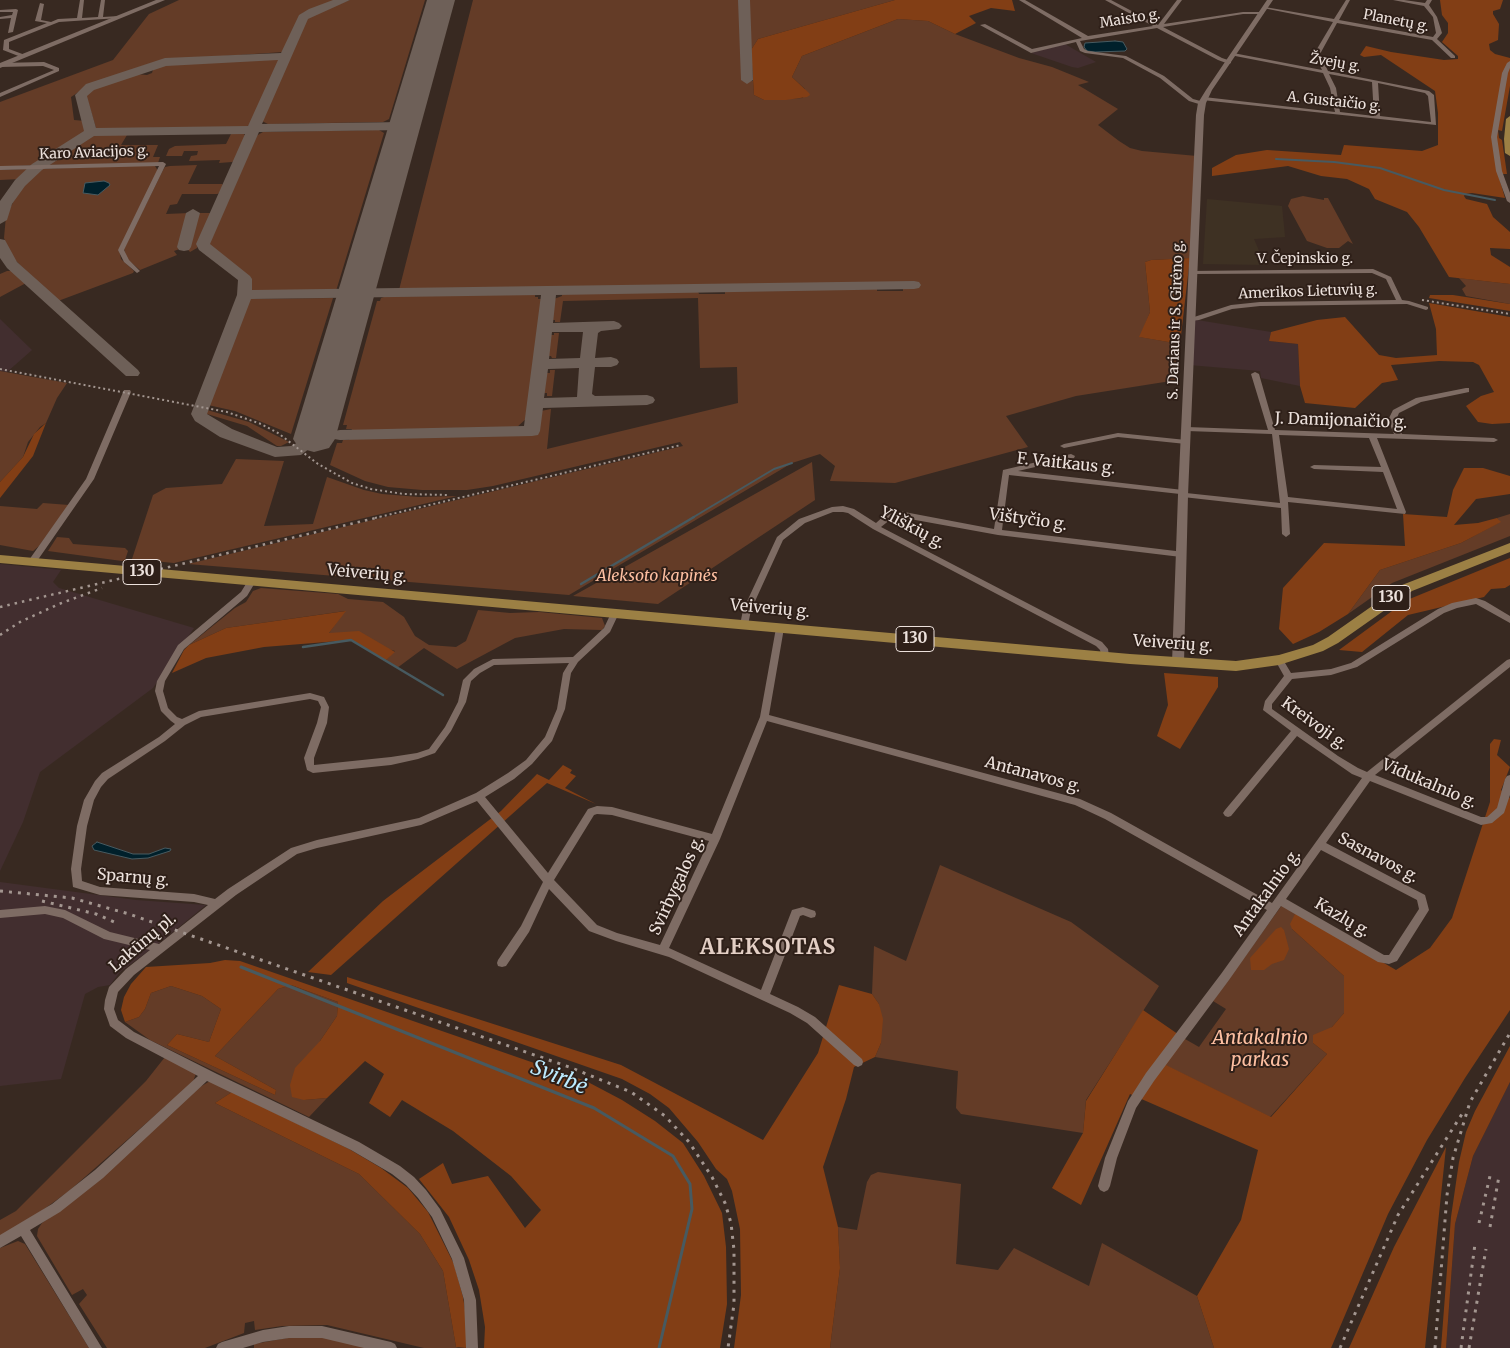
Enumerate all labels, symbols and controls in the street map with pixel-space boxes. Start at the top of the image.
street label: Maisto g. [1098,6,1162,32]
street label: Planetų g. [1362,6,1430,36]
street label: Žvejų g. [1308,50,1362,76]
street label: A. Gustaičio g. [1286,89,1382,115]
street label: Karo Aviacijos g. [39,143,149,163]
street label: S. Dariaus ir S. Girėno g. [1165,240,1187,400]
street label: V. Čepinskio g. [1257,251,1353,267]
street label: Amerikos Lietuvių g. [1238,281,1378,303]
street label: J. Damijonaičio g. [1274,409,1408,433]
street label: F. Vaitkaus g. [1016,449,1116,479]
street label: Yliškių g. [876,503,948,553]
street label: Vištyčio g. [988,505,1068,535]
road number: 130 [123,560,161,584]
street label: Veiverių g. [326,561,408,587]
park label: Aleksoto kapinės [596,566,718,586]
road number: 130 [1372,586,1410,610]
street label: Veiverių g. [729,596,811,622]
road number: 130 [896,626,934,652]
street label: Veiverių g. [1133,632,1213,656]
street label: Kreivoji g. [1277,694,1351,754]
street label: Antanavos g. [983,753,1083,797]
street label: Vidukalnio g. [1379,755,1479,813]
street label: Sasnavos g. [1334,829,1422,887]
street label: Svirbygalos g. [646,834,708,938]
street label: Antakalnio g. [1229,846,1305,940]
street label: Sparnų g. [96,865,170,891]
street label: Kazlų g. [1311,894,1373,942]
street label: Lakūnų pl. [106,909,180,977]
district label: ALEKSOTAS [699,935,837,961]
park label: Antakalnio parkas [1212,1028,1308,1072]
water label: Svirbė [527,1055,591,1101]

